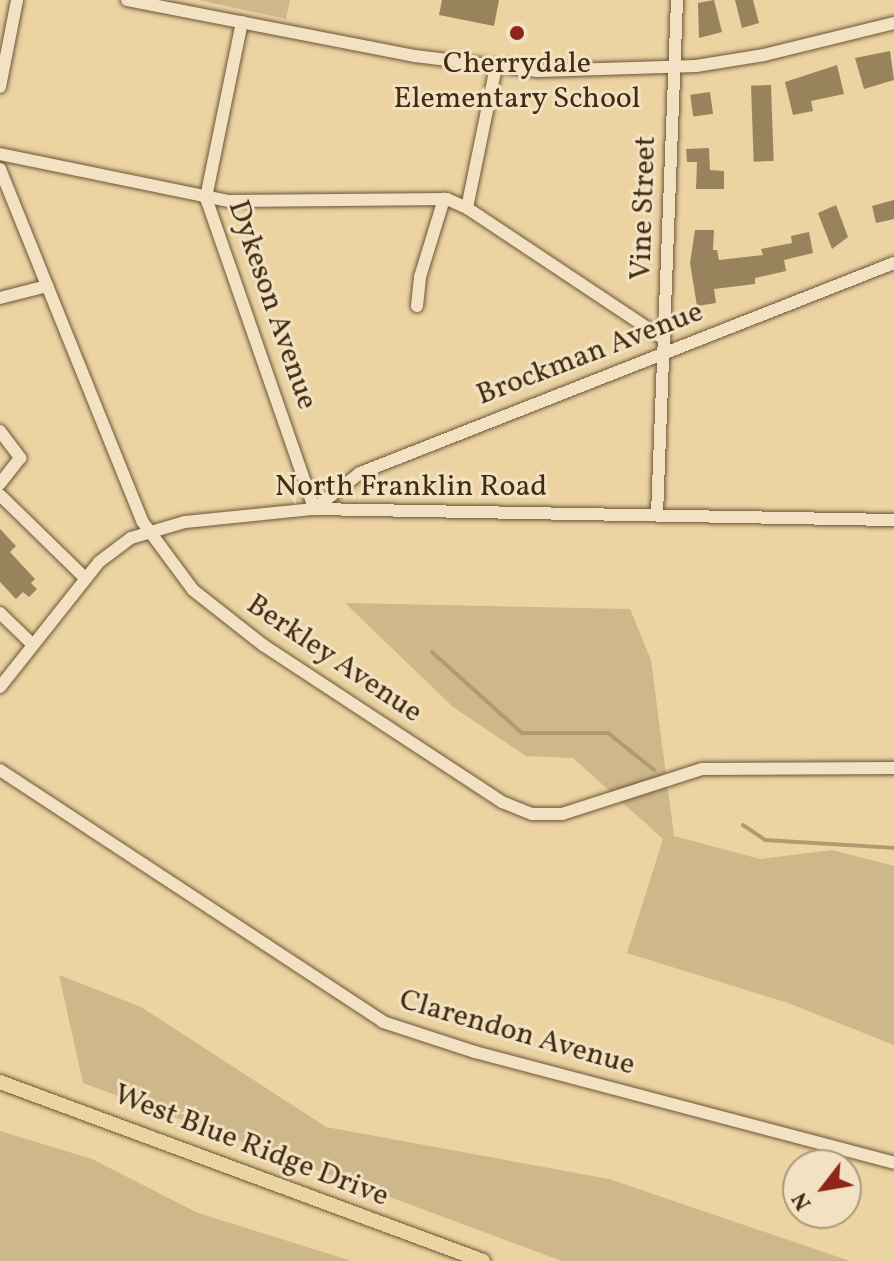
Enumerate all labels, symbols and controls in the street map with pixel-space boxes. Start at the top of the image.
marker: Cherrydale Elementary School [508,24,526,42]
place label: Cherrydale Elementary School [393,46,641,116]
street label: Vine Street [623,135,665,281]
street label: Dykeson Avenue [219,196,325,414]
street label: Brockman Avenue [472,294,708,414]
street label: North Franklin Road [275,469,547,505]
street label: Berkley Avenue [239,587,429,731]
street label: Clarendon Avenue [395,982,639,1084]
street label: West Blue Ridge Drive [109,1077,393,1215]
north arrow [782,1149,862,1229]
text: N [785,1186,820,1215]

